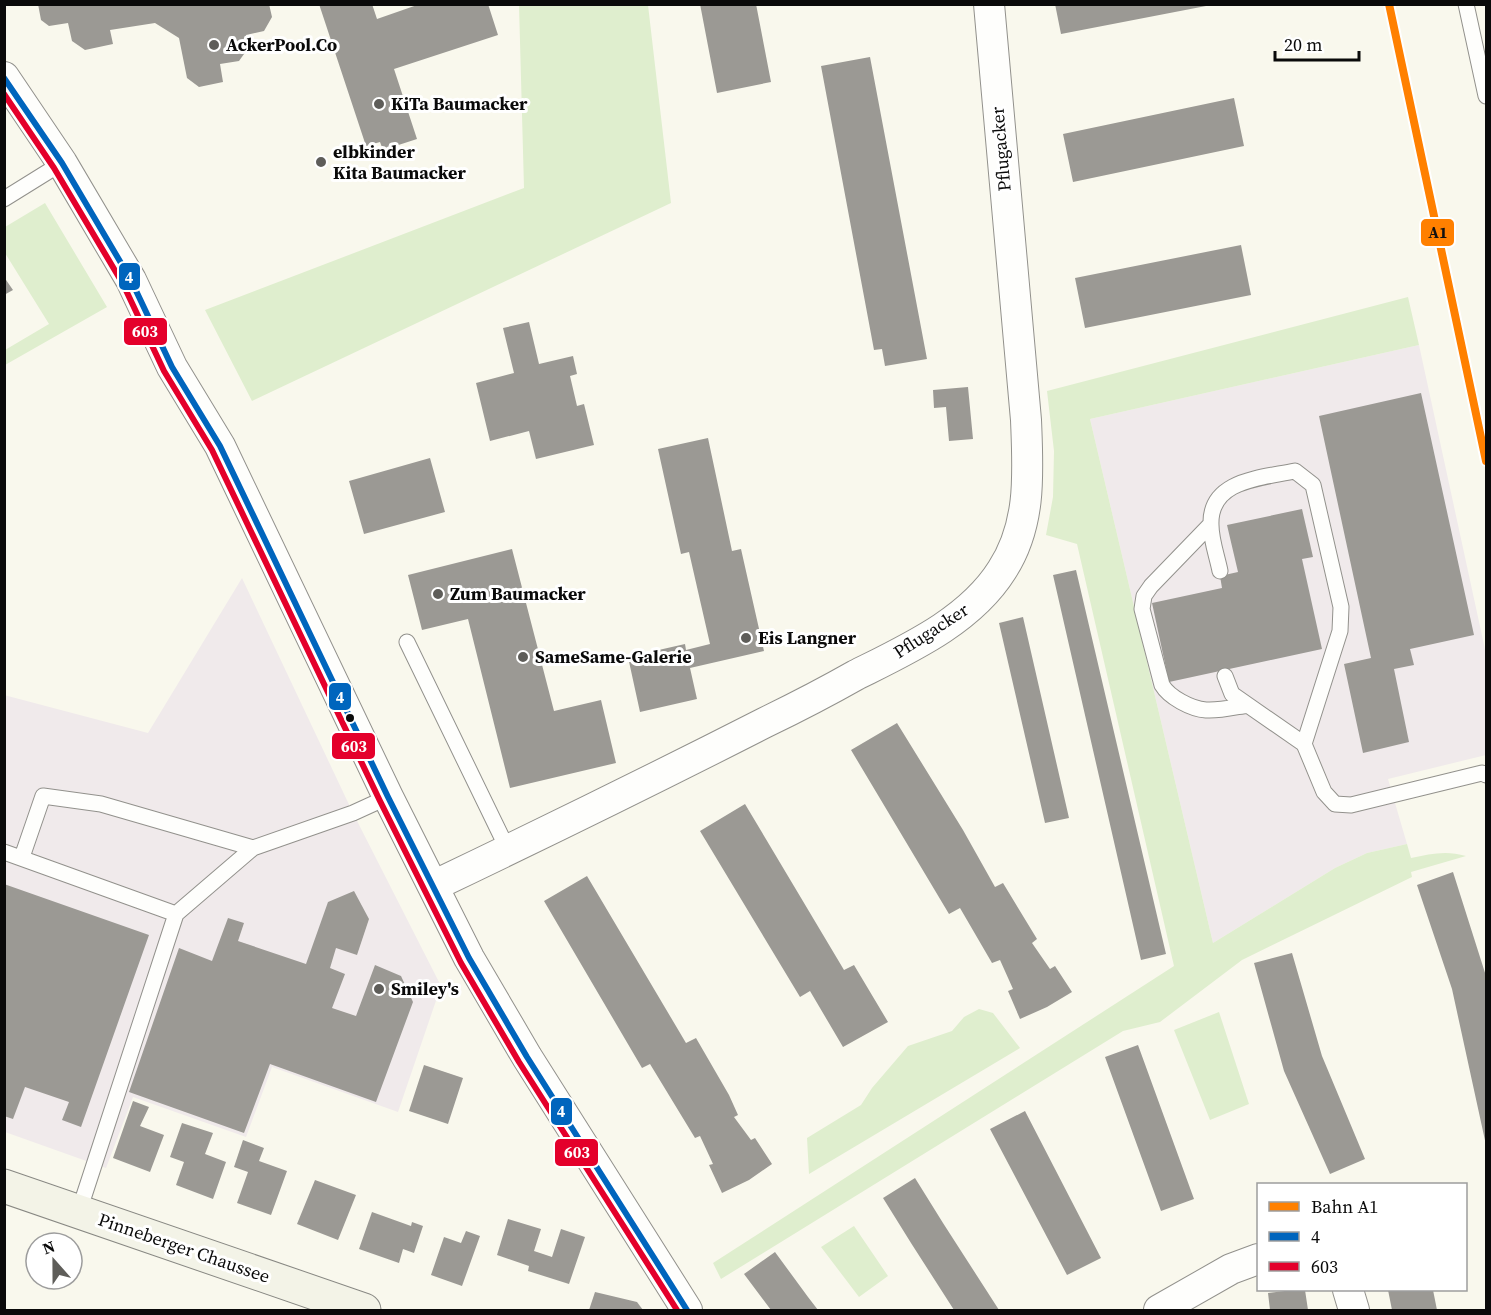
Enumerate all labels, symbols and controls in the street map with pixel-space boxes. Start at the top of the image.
scale bar [1275,24,1359,62]
place label: AckerPool.Co [226,32,337,57]
text: 20 m [1284,32,1322,57]
marker: AckerPool.Co [207,38,221,52]
place label: KiTa Baumacker [391,91,528,116]
marker: KiTa Baumacker [372,97,386,111]
street label: Pflugacker [984,105,1017,192]
place label: elbkinder Kita Baumacker [333,139,466,185]
marker: elbkinder Kita Baumacker [314,155,328,169]
line badge: A1 [1420,218,1455,247]
text: A1 [1428,221,1448,243]
line badge: 4 [118,262,141,291]
text: 4 [125,266,134,288]
line badge: 603 [123,317,168,346]
text: 603 [132,320,158,342]
place label: Zum Baumacker [450,581,586,606]
marker: Zum Baumacker [431,587,445,601]
street label: Pflugacker [888,597,973,664]
place label: Eis Langner [758,625,857,650]
marker: Eis Langner [739,631,753,645]
place label: SameSame-Galerie [535,644,692,669]
marker: SameSame-Galerie [516,650,530,664]
line badge: 4 [328,682,352,711]
text: 4 [336,686,345,708]
unlabelled marker [344,712,356,724]
line badge: 603 [331,732,376,760]
text: 603 [341,735,367,757]
place label: Smiley's [391,976,459,1001]
marker: Smiley's [372,982,386,996]
line badge: 4 [550,1097,573,1126]
text: 4 [557,1100,566,1122]
line badge: 603 [554,1138,599,1167]
text: 603 [564,1141,590,1163]
legend [1257,1183,1467,1291]
text: Bahn A1 [1311,1194,1378,1219]
street label: Pinneberger Chaussee [95,1206,273,1289]
text: 4 [1311,1224,1320,1249]
north arrow [24,1231,84,1291]
text: N [39,1235,58,1259]
text: 603 [1311,1254,1338,1279]

